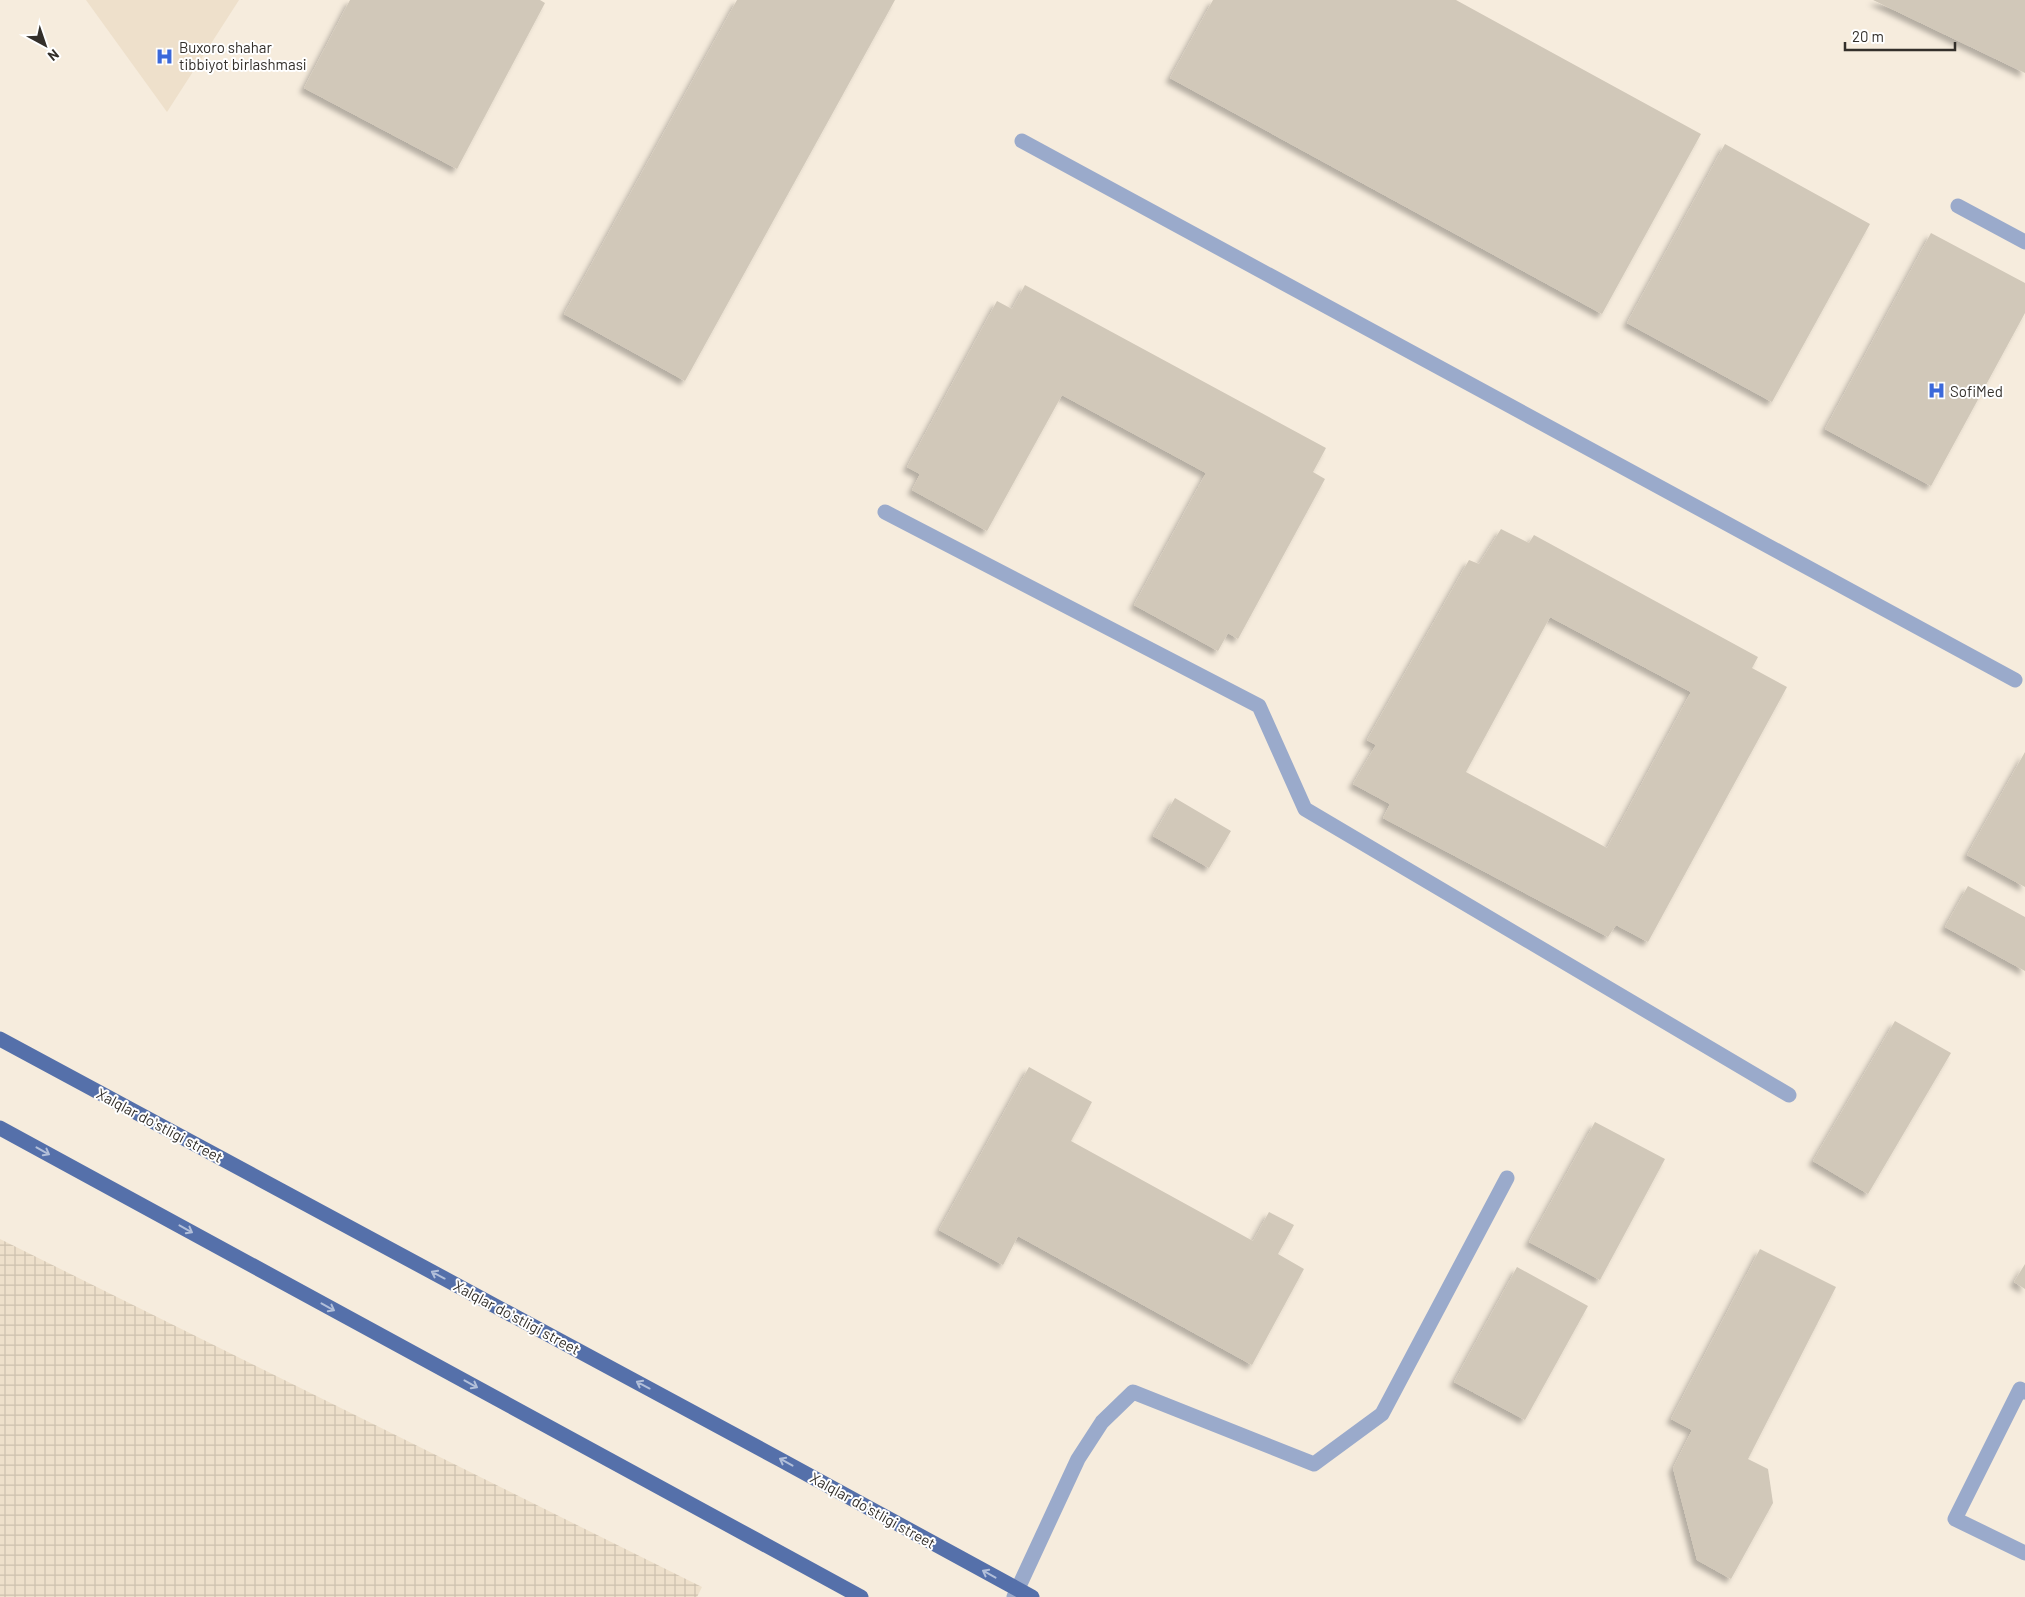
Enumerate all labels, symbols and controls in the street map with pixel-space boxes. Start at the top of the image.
north arrow [20,20,70,70]
scale bar [1845,20,1955,52]
text: 20 m [1852,27,1884,45]
place label: Buxoro shahar tibbiyot birlashmasi [179,38,307,73]
text: N [45,46,63,65]
hospital icon: Buxoro shahar tibbiyot birlashmasi [155,46,175,66]
hospital icon: SofiMed [1926,381,1946,401]
place label: SofiMed [1950,382,2003,400]
street label: Xalqlar doʻstligi street [94,1084,226,1166]
one-way arrow [35,1146,50,1156]
one-way arrow [178,1224,193,1234]
one-way arrow [431,1270,446,1279]
street label: Xalqlar doʻstligi street [451,1276,583,1358]
one-way arrow [321,1302,335,1312]
one-way arrow [463,1380,478,1390]
one-way arrow [635,1380,650,1390]
one-way arrow [778,1457,793,1467]
street label: Xalqlar doʻstligi street [807,1468,939,1552]
one-way arrow [982,1569,997,1579]

